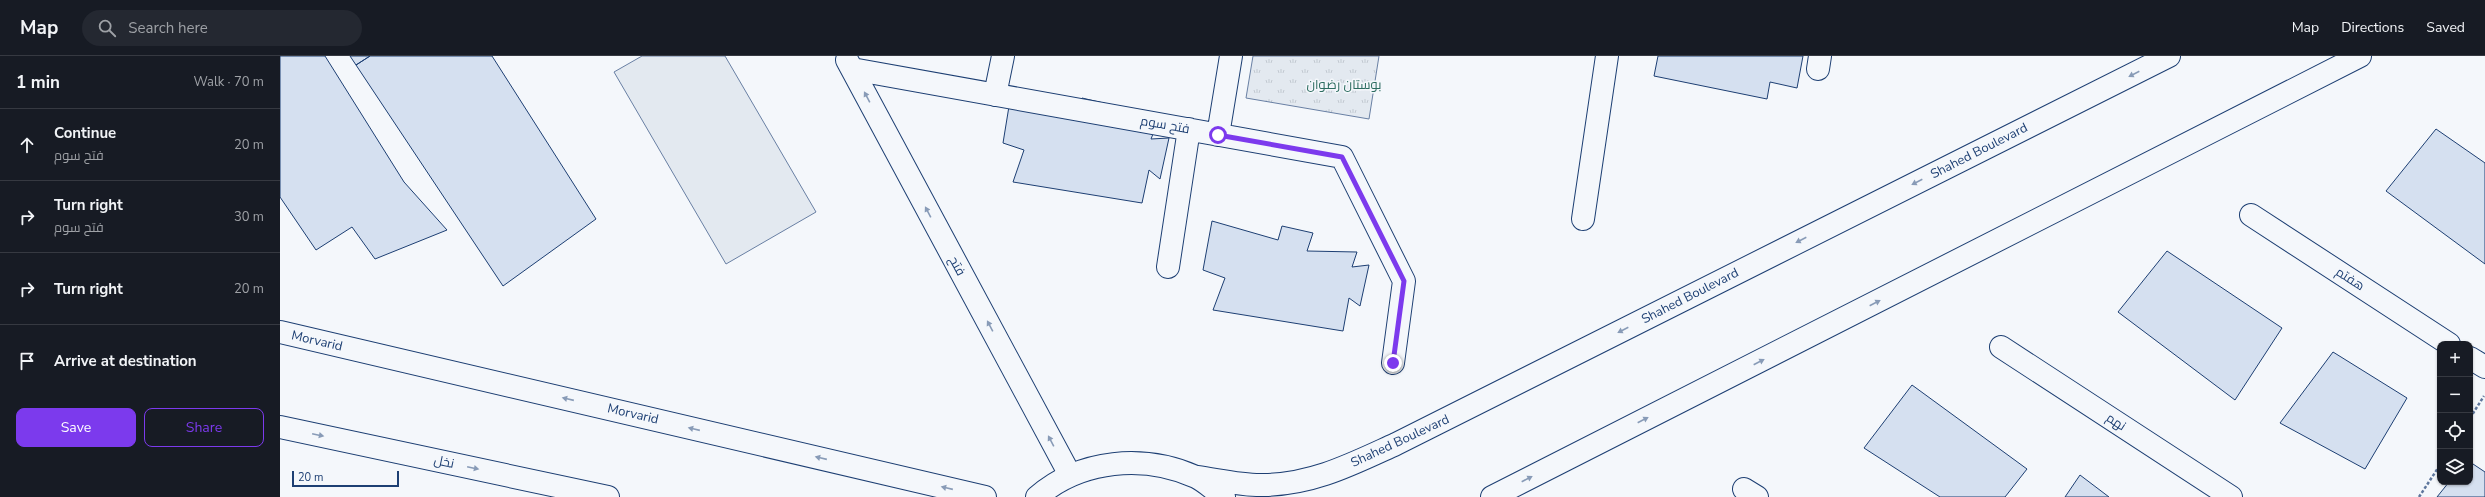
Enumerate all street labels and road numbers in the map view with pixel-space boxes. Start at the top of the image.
street label: فتح سوم [1139,112,1191,138]
street label: Shahed Boulevard [1927,119,2031,183]
street label: فتح [944,253,970,279]
street label: هفتم [2332,263,2368,295]
street label: Shahed Boulevard [1638,264,1742,328]
street label: Morvarid [290,326,344,356]
street label: Morvarid [606,399,660,429]
street label: نهم [2102,409,2130,435]
street label: Shahed Boulevard [1348,410,1452,472]
street label: نخل [432,451,456,473]

